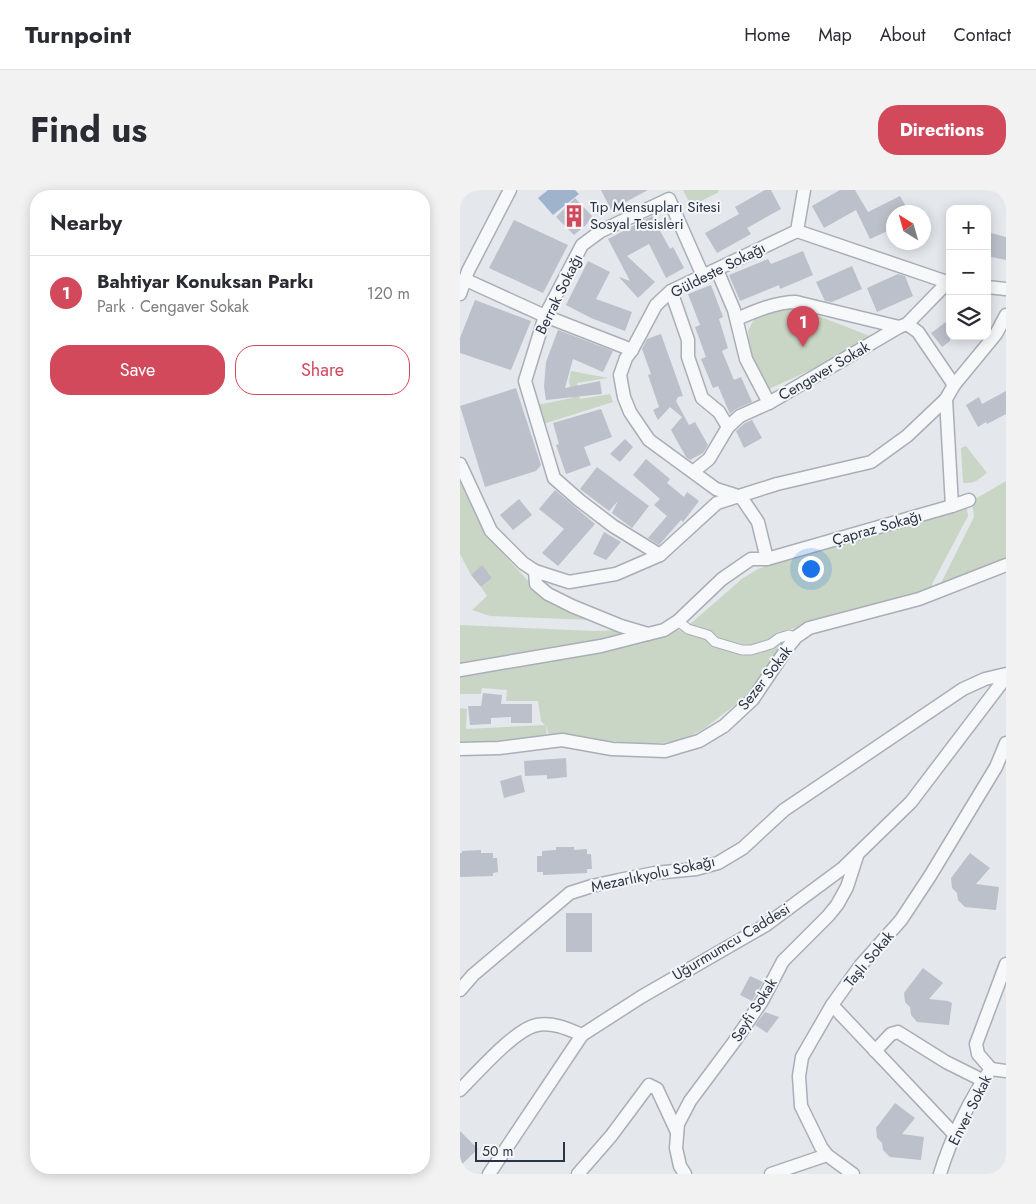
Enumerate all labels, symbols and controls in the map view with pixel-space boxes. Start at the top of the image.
text: Turnpoint [25,17,131,52]
text: Home [744,22,790,48]
text: Map [818,22,852,48]
text: About [880,22,925,48]
text: Contact [953,22,1011,48]
text: Find us [30,105,147,155]
button: Directions [878,105,1006,155]
place label: Tıp Mensupları Sitesi Sosyal Tesisleri [590,196,721,235]
building icon: Tıp Mensupları Sitesi Sosyal Tesisleri [561,203,587,229]
north arrow [886,205,931,250]
map controls [946,205,991,340]
button: + [946,205,991,250]
text: Nearby [50,208,122,238]
street label: Güldeste Sokağı [667,237,769,303]
street label: Berrak Sokağı [530,250,588,338]
button: − [946,250,991,295]
text: Bahtiyar Konuksan Parkı [97,268,313,295]
text: 1 [62,282,70,305]
text: 120 m [367,282,410,305]
text: Park · Cengaver Sokak [97,295,249,318]
button: layers [946,295,991,340]
pin: 1 [787,306,819,347]
street label: Cengaver Sokak [774,336,874,406]
button: Save [50,345,225,395]
button: Share [235,345,410,395]
street label: Çapraz Sokağı [830,505,924,551]
your location [798,556,824,582]
street label: Sezer Sokak [733,641,797,715]
street label: Mezarlıkyolu Sokağı [589,850,717,898]
street label: Uğurmumcu Caddesi [668,898,794,986]
street label: Taşlı Sokak [839,926,899,992]
street label: Seyfi Sokak [726,973,783,1046]
street label: Enver Sokak [943,1071,997,1149]
scale bar [475,1139,565,1162]
text: 50 m [482,1141,513,1161]

